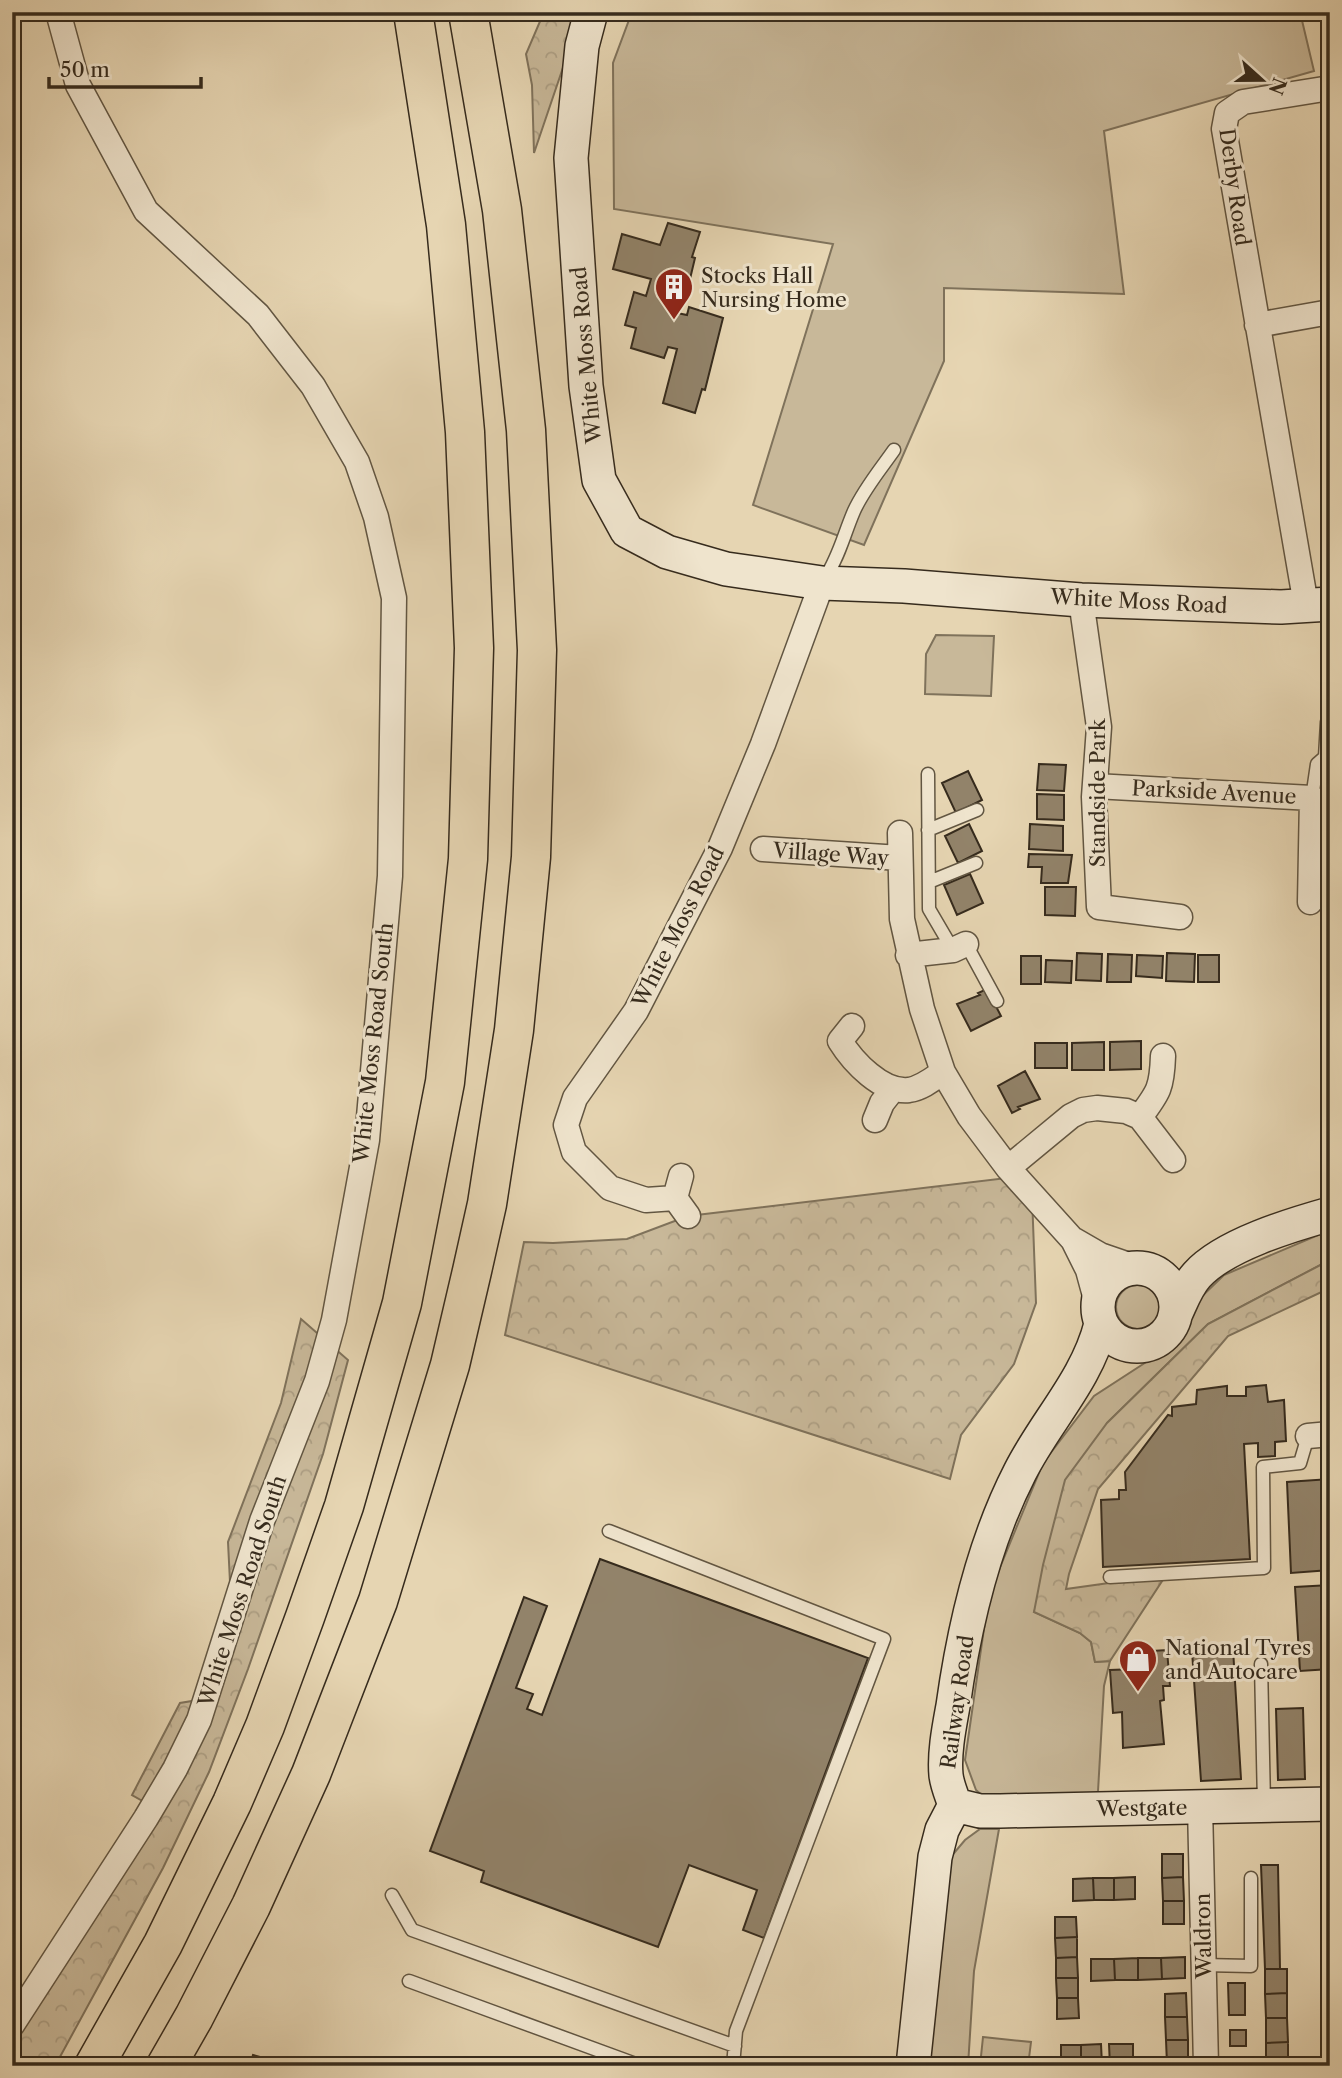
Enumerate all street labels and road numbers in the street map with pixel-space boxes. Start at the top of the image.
street label: Derby Road [1214,127,1256,248]
street label: White Moss Road [566,265,606,445]
street label: White Moss Road [1049,584,1228,618]
street label: Standside Park [1085,718,1110,867]
street label: Parkside Avenue [1131,775,1297,809]
street label: Village Way [771,837,890,871]
street label: White Moss Road [626,842,729,1013]
street label: White Moss Road South [348,921,398,1166]
street label: White Moss Road South [192,1472,291,1711]
street label: Railway Road [935,1633,979,1770]
street label: Westgate [1095,1795,1188,1821]
street label: Waldron [1190,1893,1216,1980]

